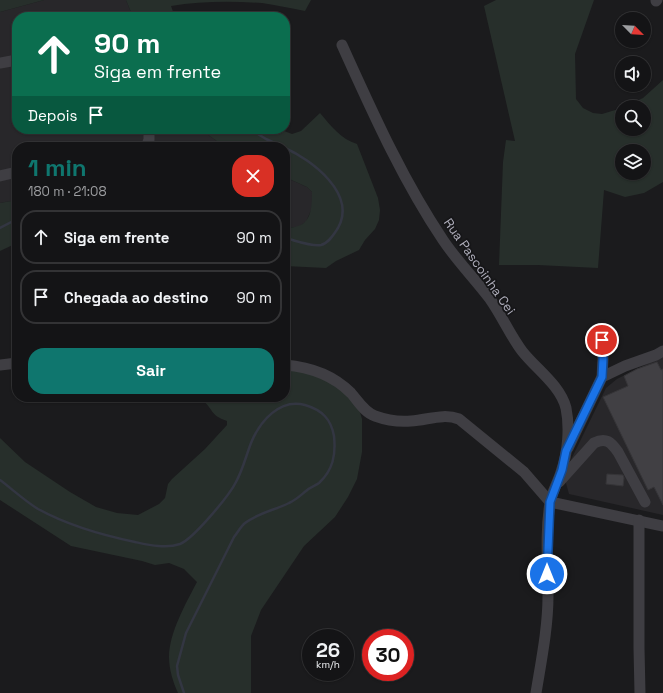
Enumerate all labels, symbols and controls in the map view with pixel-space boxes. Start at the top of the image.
north arrow [615,12,651,48]
map controls [615,12,651,180]
text: 90 m [94,25,160,61]
icon: ahead [28,28,80,80]
button: sound [615,56,651,92]
text: Siga em frente [94,60,221,83]
button: search [615,100,651,136]
icon: arrive [85,104,107,126]
text: Depois [28,106,77,125]
button: layers [615,144,651,180]
text: 1 min [28,152,87,183]
button: close [232,155,274,197]
text: 180 m · 21:08 [28,183,107,200]
street label: Rua Pascoinha Cei [440,215,519,318]
icon: ahead [30,226,52,248]
text: Siga em frente [64,228,170,247]
text: 90 m [236,228,272,247]
icon: arrive [30,286,52,308]
text: Chegada ao destino [64,288,208,307]
text: 90 m [236,288,272,307]
pin [585,323,619,357]
icon: arrive [591,329,613,351]
button: Sair [28,348,274,394]
position arrow [526,553,568,595]
speed limit sign: 30 [362,629,414,681]
text: 26 [316,637,340,663]
text: km/h [316,658,340,671]

